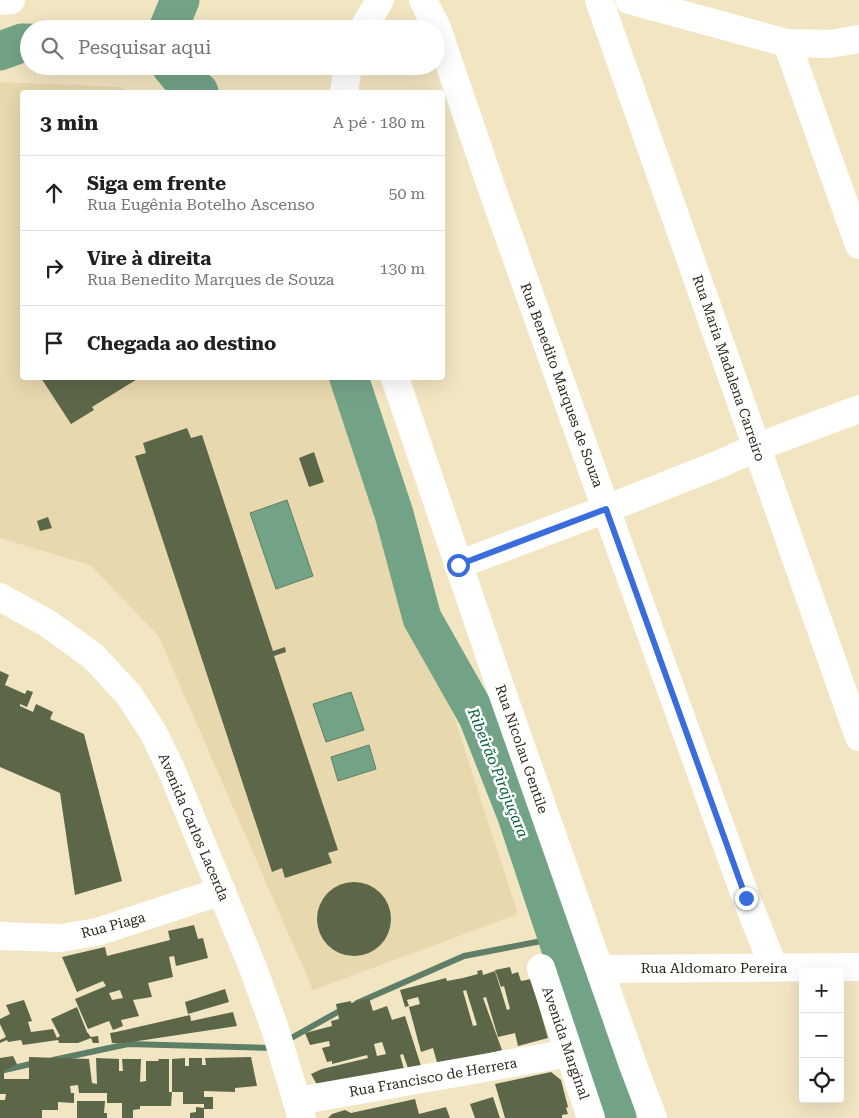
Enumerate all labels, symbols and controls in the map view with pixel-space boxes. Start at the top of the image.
search box [20,20,445,75]
icon: search [38,34,66,62]
text: Pesquisar aqui [78,36,211,59]
text: 3 min [40,111,98,135]
text: A pé · 180 m [333,113,425,132]
text: Siga em frente [87,172,226,195]
icon: ahead [40,179,68,207]
text: 50 m [388,184,425,203]
text: Rua Eugênia Botelho Ascenso [87,195,315,214]
text: Vire à direita [87,247,211,270]
icon: right [40,254,68,282]
text: 130 m [379,259,425,278]
text: Rua Benedito Marques de Souza [87,270,334,289]
street label: Rua Maria Madalena Carreiro [689,273,769,463]
street label: Rua Benedito Marques de Souza [517,281,607,490]
icon: arrive [40,329,68,357]
text: Chegada ao destino [87,332,276,355]
route start [447,554,470,577]
street label: Rua Nicolau Gentile [492,683,552,816]
water label: Ribeirão Pirajuçara [463,705,532,840]
street label: Avenida Carlos Lacerda [156,751,233,904]
route end [735,887,758,910]
street label: Rua Piaga [79,909,147,941]
street label: Rua Aldomaro Pereira [641,960,788,976]
map controls [799,968,844,1103]
button: + [799,968,844,1013]
street label: Avenida Marginal [539,985,593,1102]
button: − [799,1013,844,1058]
street label: Rua Francisco de Herrera [348,1054,519,1100]
button: locate [799,1058,844,1103]

